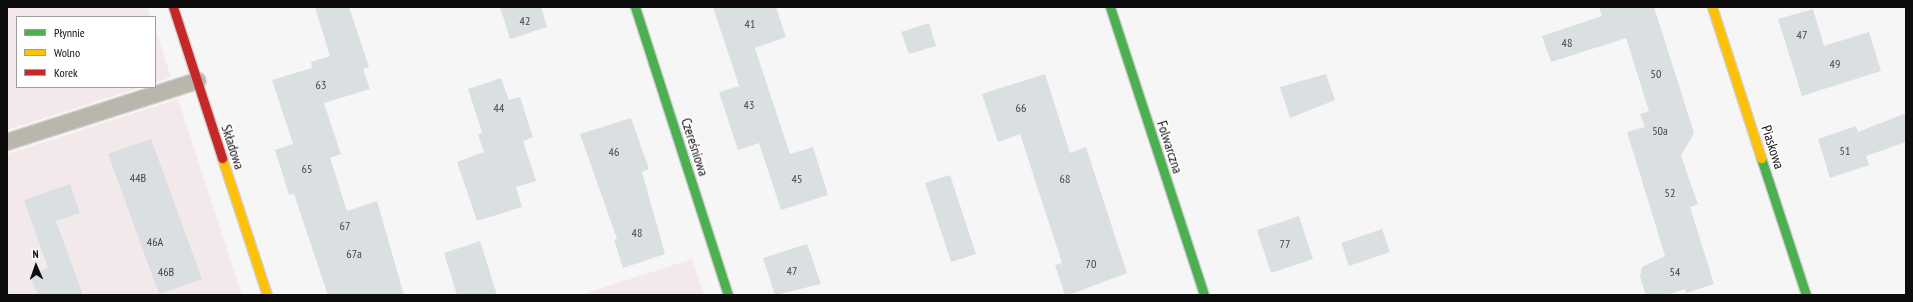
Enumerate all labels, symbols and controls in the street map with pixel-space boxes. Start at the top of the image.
house number: 42 [520,14,530,28]
legend [16,16,156,88]
house number: 41 [745,17,755,31]
text: Płynnie [54,25,85,40]
house number: 47 [1797,28,1807,42]
house number: 48 [1562,36,1572,50]
text: Wolno [54,45,80,60]
house number: 49 [1830,57,1840,71]
text: Korek [54,65,78,80]
house number: 50 [1651,67,1661,81]
house number: 63 [316,78,326,92]
house number: 43 [744,98,754,112]
house number: 44 [494,101,504,115]
house number: 66 [1016,101,1026,115]
street label: Czereśniowa [678,116,712,178]
street label: Folwarczna [1154,119,1186,175]
street label: Składowa [218,122,248,172]
street label: Piaskowa [1758,123,1788,171]
house number: 50a [1652,124,1668,138]
house number: 51 [1840,144,1850,158]
house number: 46 [609,145,619,159]
house number: 65 [302,162,312,176]
house number: 44B [130,171,146,185]
house number: 45 [792,172,802,186]
house number: 68 [1060,172,1070,186]
house number: 52 [1665,186,1675,200]
house number: 67 [340,219,350,233]
house number: 48 [632,226,642,240]
house number: 46A [147,235,163,249]
house number: 77 [1280,237,1290,251]
north arrow [16,246,56,286]
text: N [32,247,39,261]
house number: 67a [346,247,362,261]
house number: 70 [1086,257,1096,271]
house number: 47 [787,264,797,278]
house number: 46B [158,265,174,279]
house number: 54 [1670,265,1680,279]

